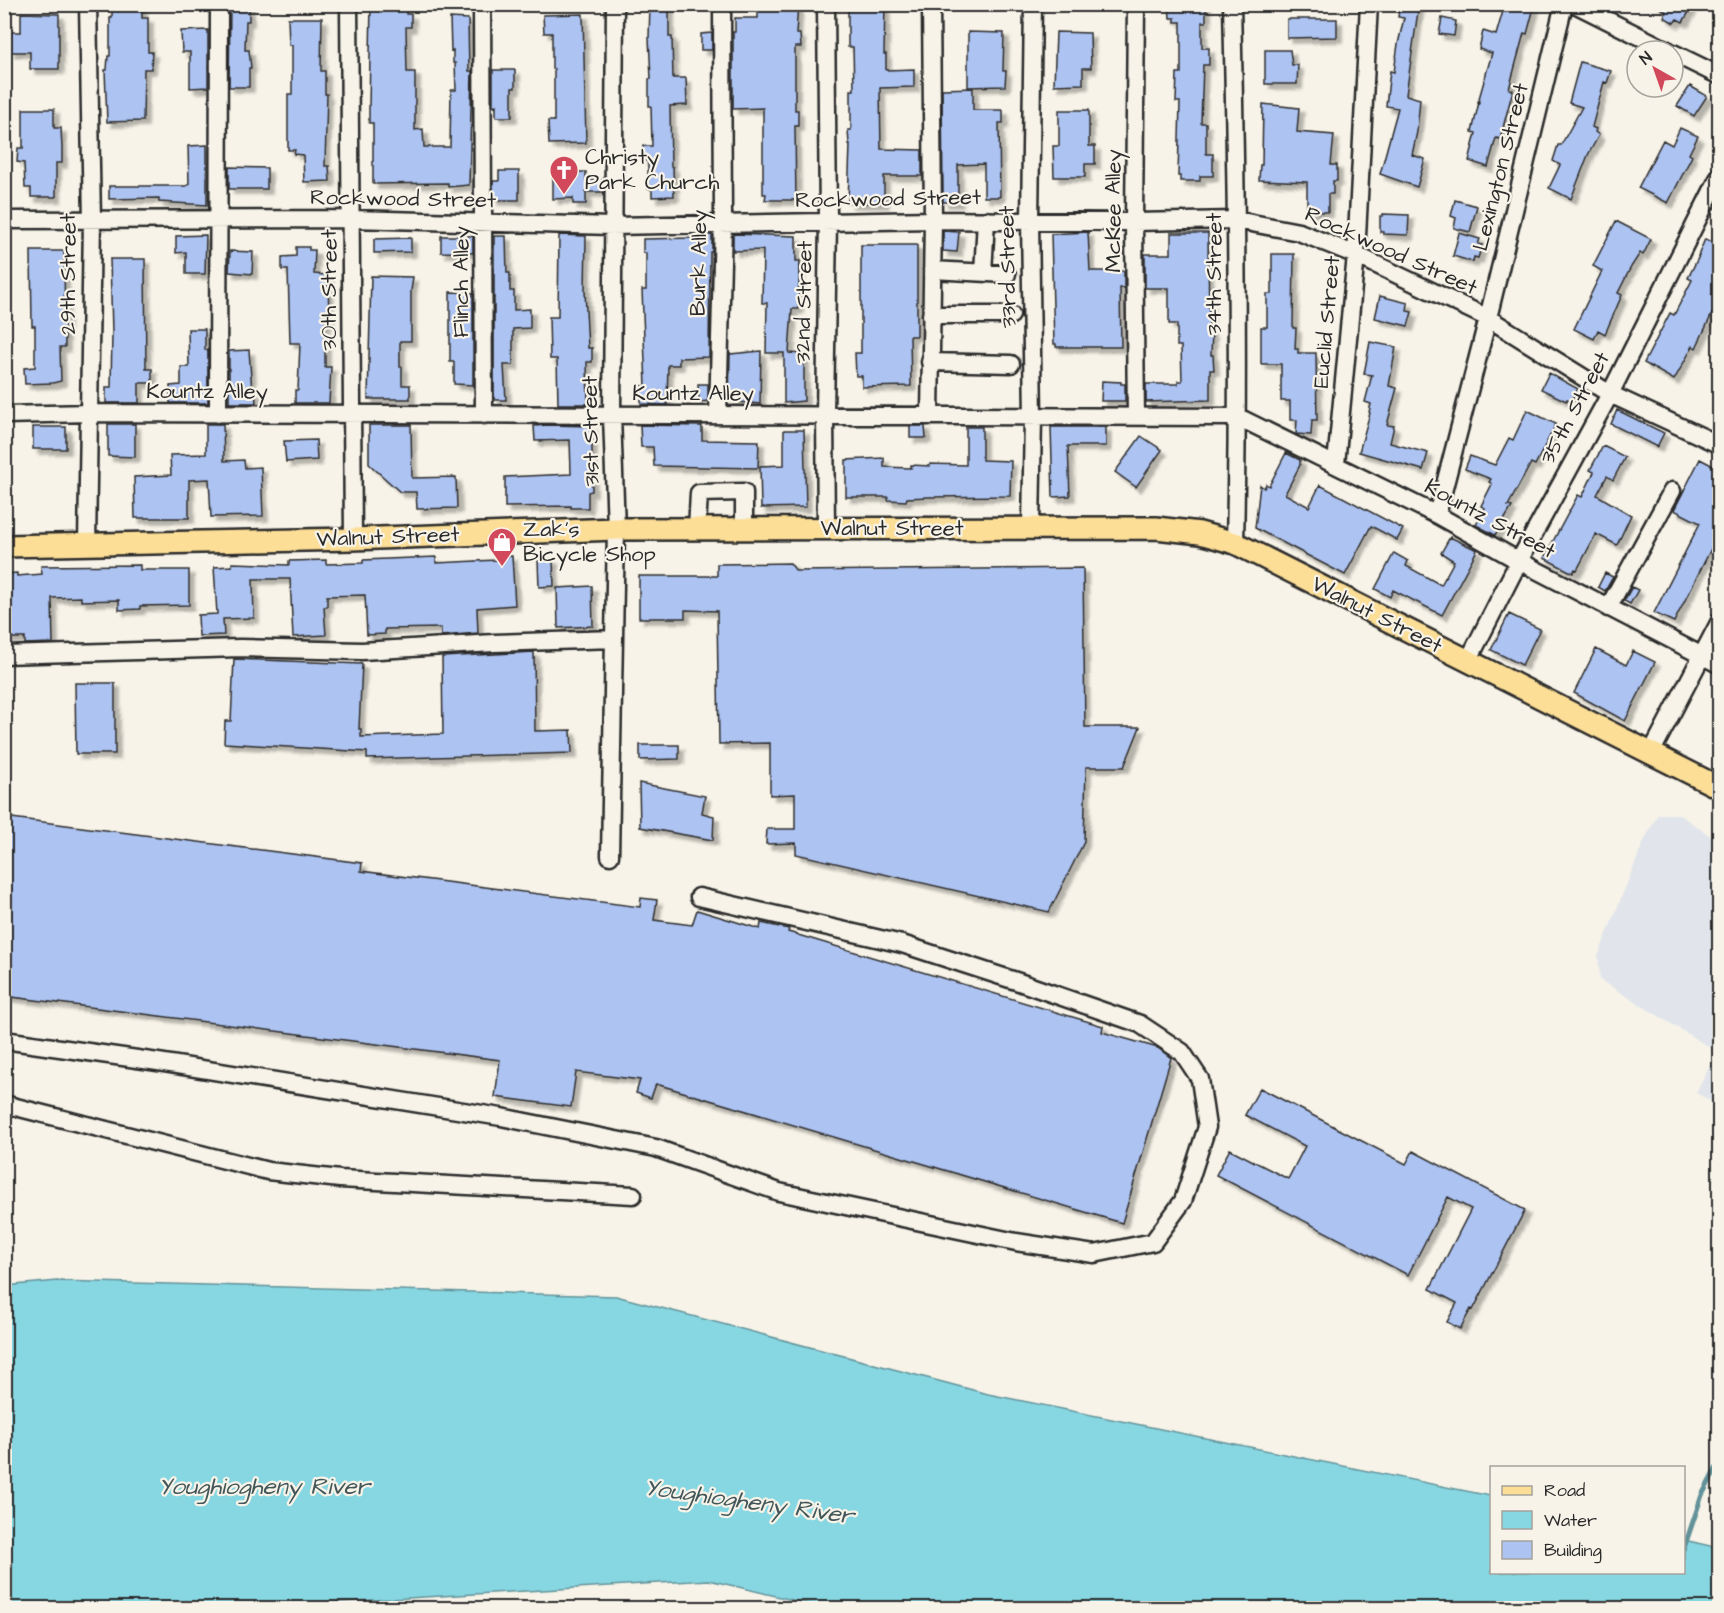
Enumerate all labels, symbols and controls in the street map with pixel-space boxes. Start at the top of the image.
north arrow [1625,39,1685,99]
text: N [1635,47,1657,70]
street label: Lexington Street [1465,80,1538,254]
place label: Christy Park Church [585,142,719,198]
street label: McKee Alley [1098,149,1130,273]
church icon: Christy Park Church [548,154,580,196]
street label: Rockwood Street [310,182,496,216]
street label: Rockwood Street [795,182,981,216]
street label: Rockwood Street [1300,199,1482,303]
street label: 33rd Street [991,205,1025,329]
street label: Burk Alley [683,210,716,316]
street label: 29th Street [53,213,84,335]
street label: 34th Street [1199,213,1230,335]
street label: Flinch Alley [446,226,478,338]
street label: 30th Street [314,229,345,351]
street label: 32nd Street [787,240,821,364]
street label: Euclid Street [1306,254,1348,390]
street label: 35th Street [1532,346,1618,470]
street label: 31st Street [575,375,607,487]
street label: Kountz Alley [146,376,268,408]
street label: Kountz Alley [632,378,754,410]
street label: Kountz Street [1419,471,1561,567]
street label: Walnut Street [820,513,964,544]
place label: Zak's Bicycle Shop [523,514,656,571]
street label: Walnut Street [316,519,460,555]
shop icon: Zak's Bicycle Shop [486,526,518,568]
street label: Walnut Street [1306,569,1448,661]
legend [1490,1466,1685,1574]
water label: Youghiogheny River [158,1470,372,1505]
water label: Youghiogheny River [642,1470,859,1535]
text: Road [1544,1478,1585,1503]
text: Water [1544,1508,1597,1533]
text: Building [1544,1538,1602,1564]

